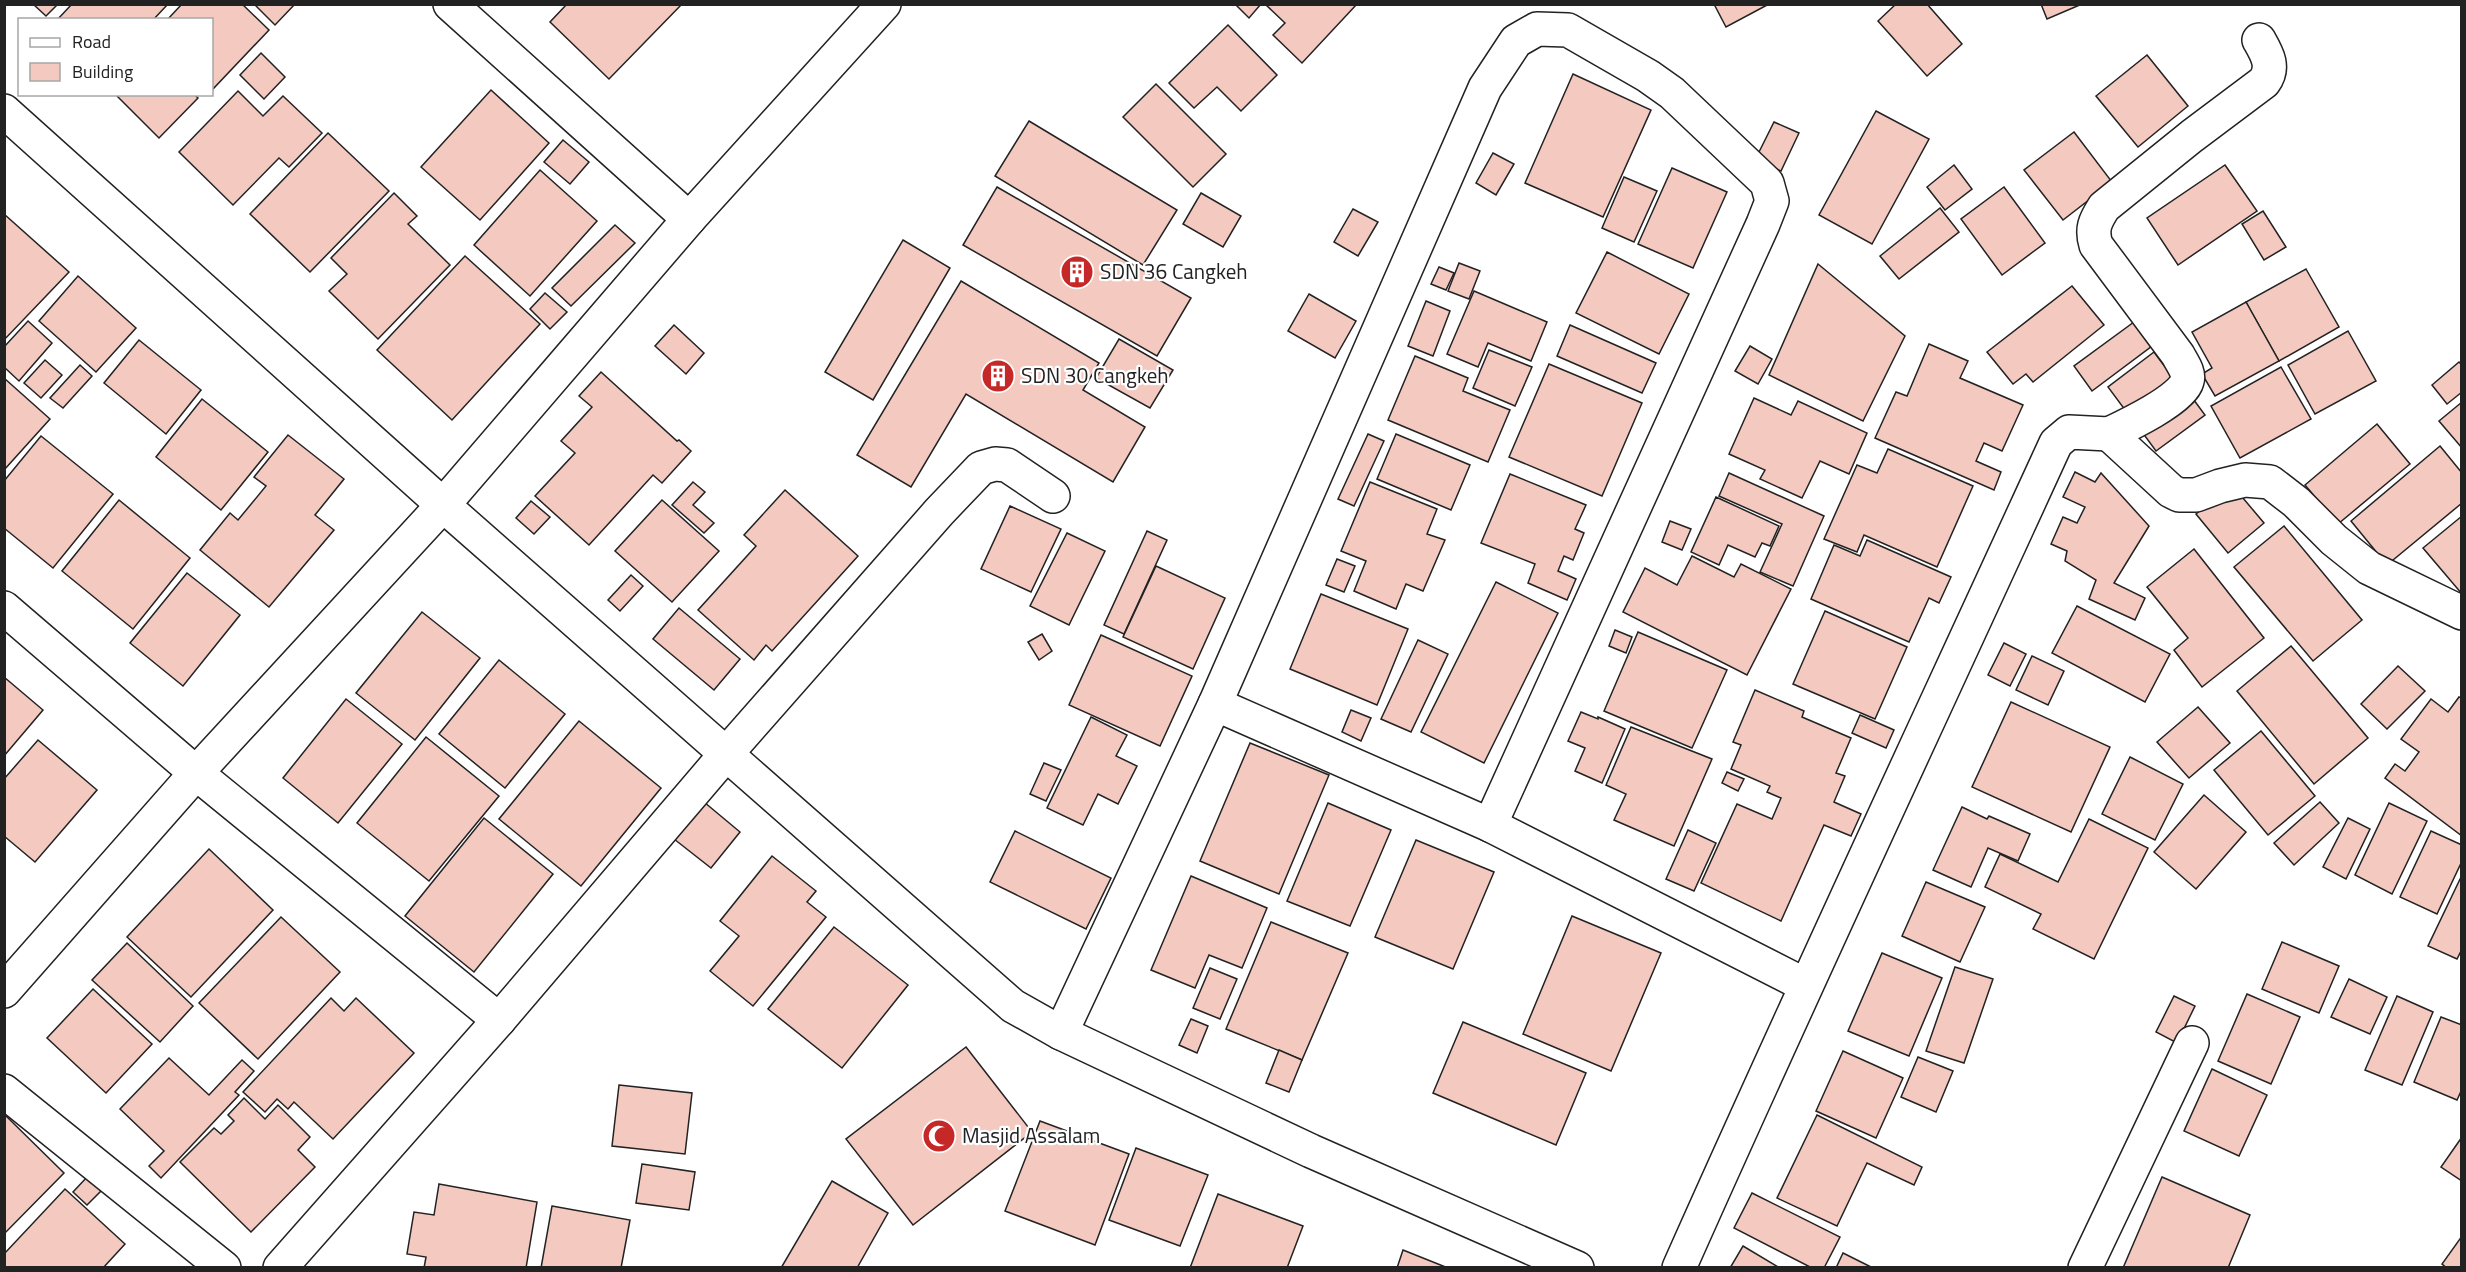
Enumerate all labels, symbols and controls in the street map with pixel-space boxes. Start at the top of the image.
legend [18,18,213,96]
text: Road [72,28,111,55]
text: Building [72,58,133,85]
building icon: SDN 36 Cangkeh [1059,254,1095,290]
place label: SDN 36 Cangkeh [1100,255,1248,287]
building icon: SDN 30 Cangkeh [980,358,1016,394]
place label: SDN 30 Cangkeh [1021,359,1169,391]
mosque icon: Masjid Assalam [921,1118,957,1154]
place label: Masjid Assalam [962,1119,1100,1151]

